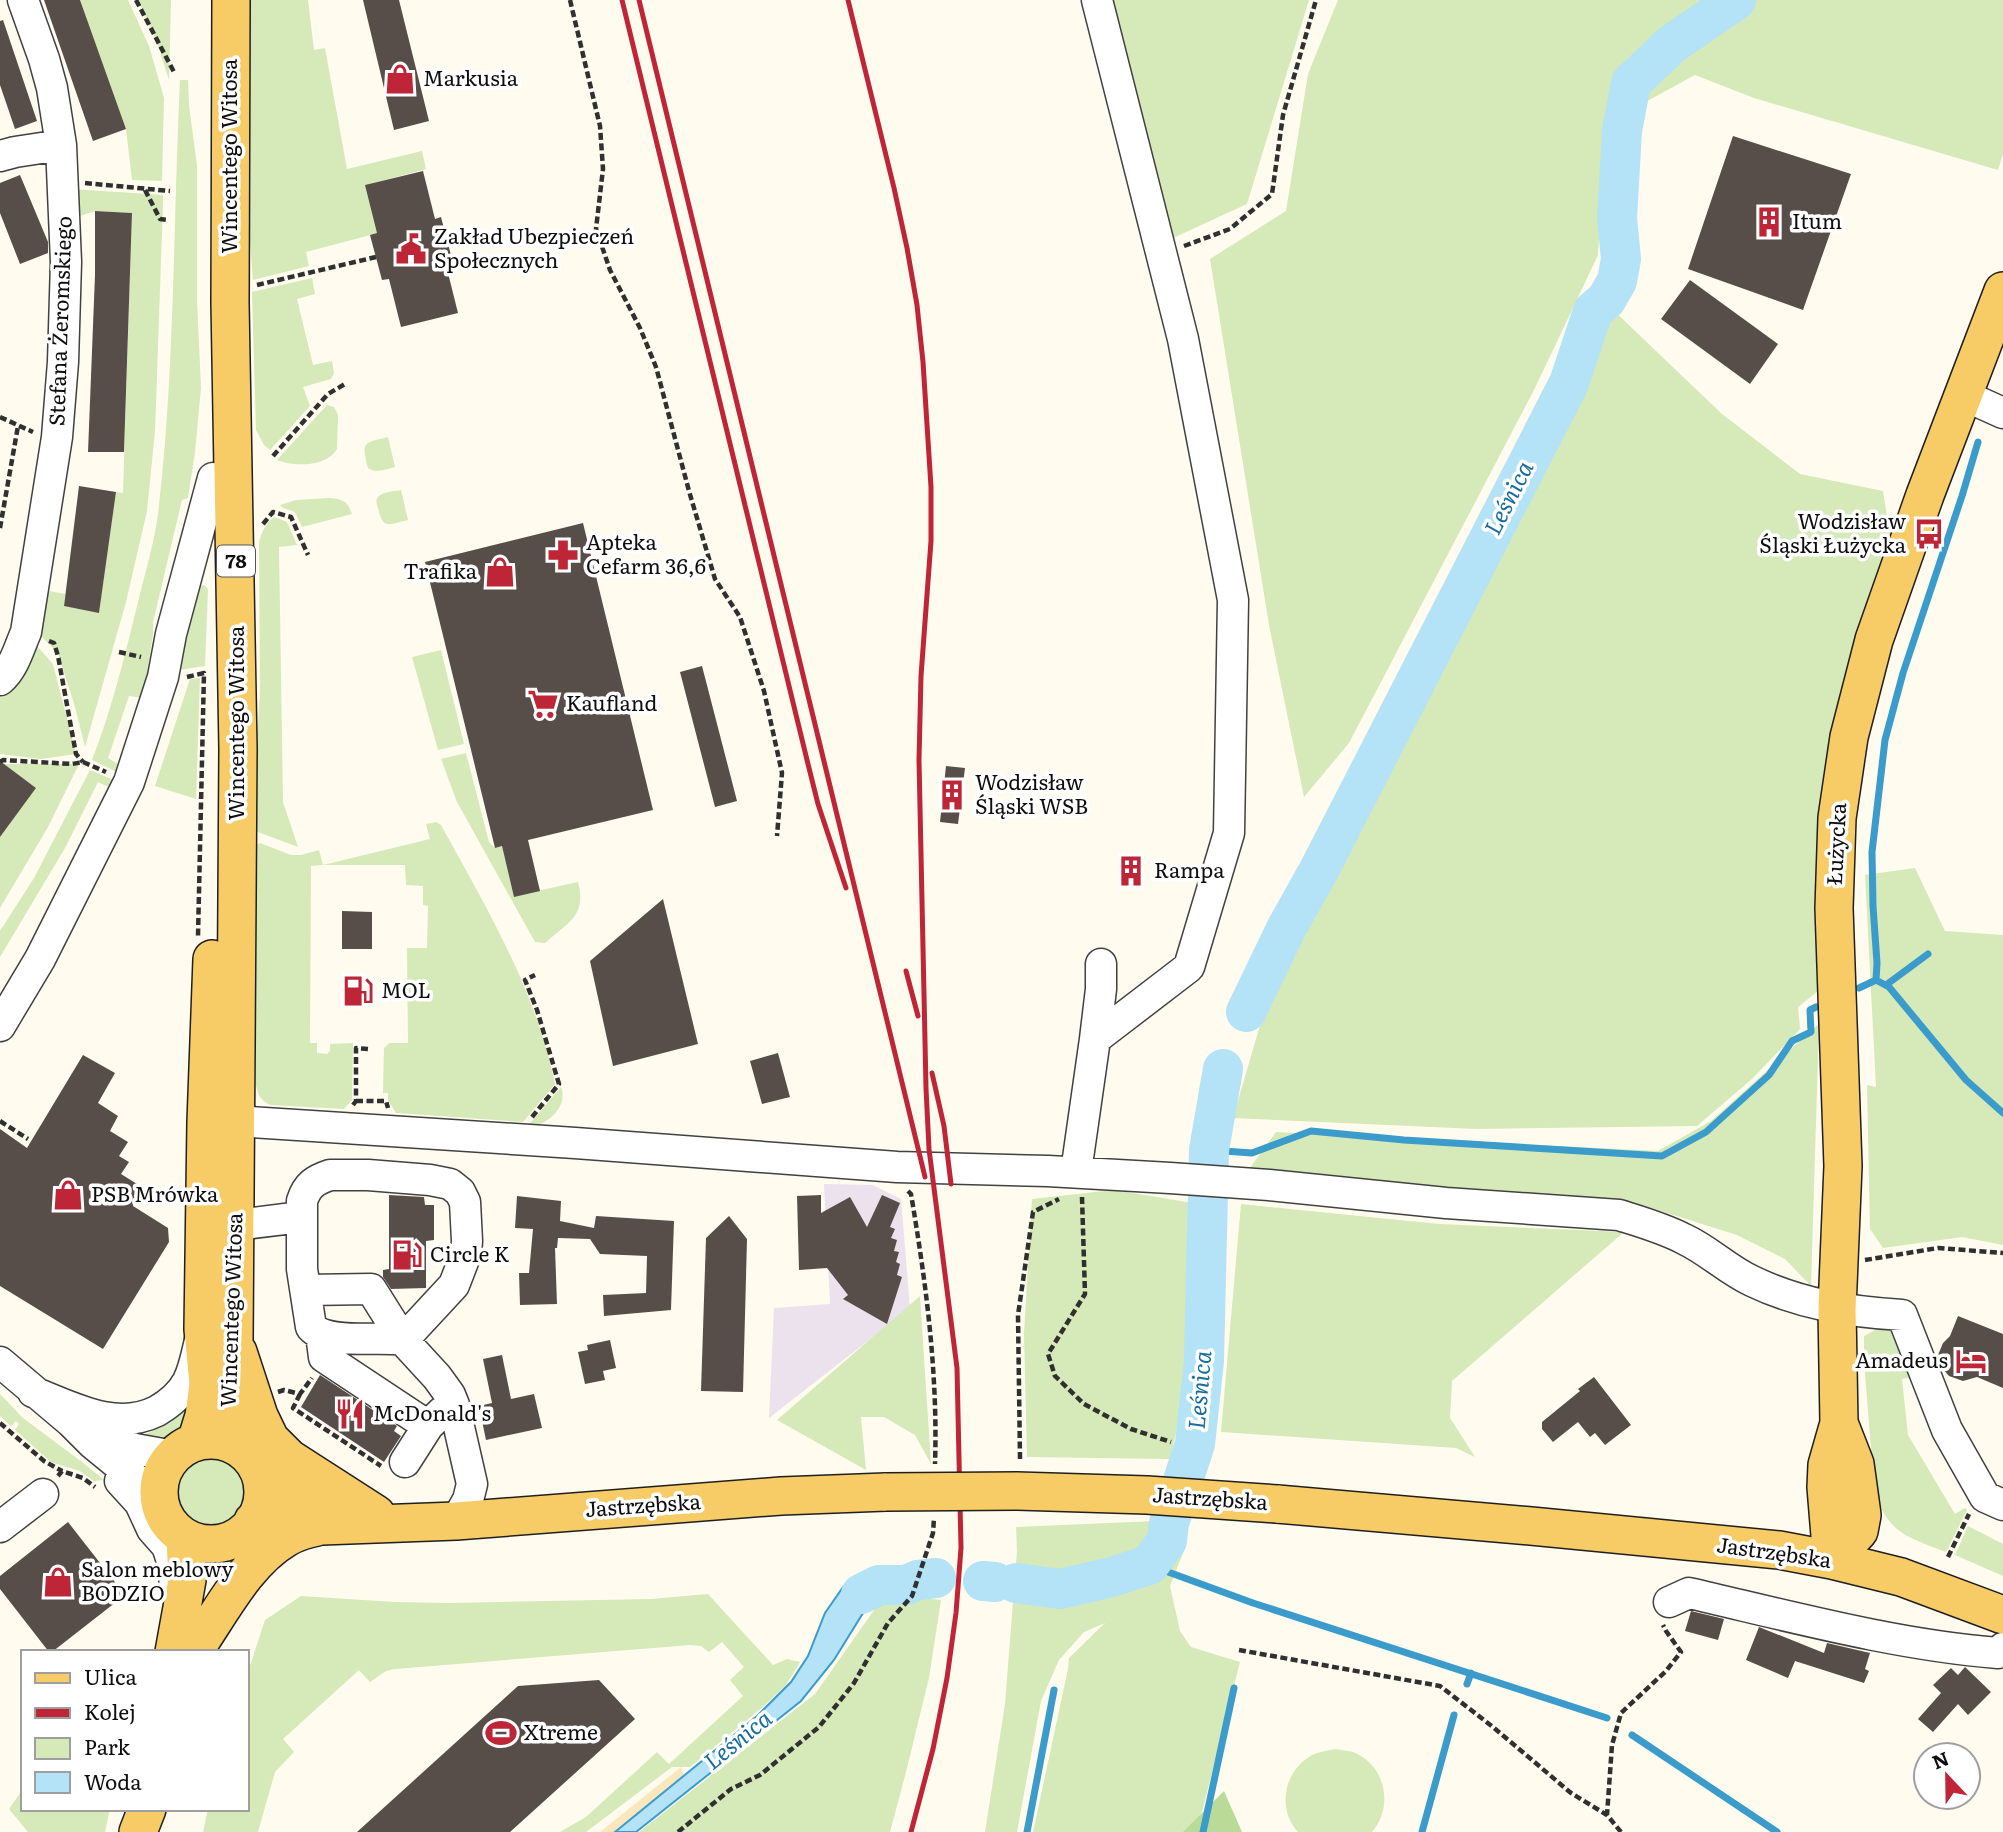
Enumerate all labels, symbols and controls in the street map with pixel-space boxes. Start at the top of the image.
street label: Wincentego Witosa [212,58,243,253]
place label: Markusia [423,61,519,92]
shop icon: Markusia [383,62,417,96]
place label: Itum [1792,204,1842,235]
building icon: Itum [1752,205,1786,239]
street label: Stefana Żeromskiego [39,215,78,427]
place label: Zakład Ubezpieczeń Społecznych [434,219,634,274]
public building icon: Zakład Ubezpieczeń Społecznych [394,232,428,266]
water label: Leśnica [1474,454,1540,540]
place label: Wodzisław Śląski Łużycka [1759,504,1907,559]
bus stop icon: Wodzisław Śląski Łużycka [1912,517,1946,551]
place label: Apteka Cefarm 36,6 [586,525,706,580]
pharmacy icon: Apteka Cefarm 36,6 [546,538,580,572]
road number: 78 [217,546,255,576]
place label: Trafika [403,554,478,585]
shop icon: Trafika [483,555,517,589]
street label: Wincentego Witosa [219,625,250,820]
place label: Kaufland [566,686,657,717]
supermarket icon: Kaufland [526,687,560,721]
place label: Wodzisław Śląski WSB [975,765,1088,820]
building icon: Wodzisław Śląski WSB [935,778,969,812]
street label: Łużycka [1817,801,1852,886]
place label: Rampa [1154,853,1225,884]
building icon: Rampa [1114,854,1148,888]
place label: MOL [381,973,431,1004]
fuel station icon: MOL [341,974,375,1008]
place label: PSB Mrówka [91,1177,219,1208]
shop icon: PSB Mrówka [51,1178,85,1212]
street label: Wincentego Witosa [211,1211,248,1408]
place label: Circle K [430,1237,510,1268]
fuel station icon: Circle K [390,1238,424,1272]
place label: Amadeus [1855,1343,1948,1374]
hotel icon: Amadeus [1954,1344,1988,1378]
water label: Leśnica [1178,1349,1218,1431]
place label: McDonald's [373,1396,491,1427]
restaurant icon: McDonald's [333,1397,367,1431]
street label: Jastrzębska [1151,1477,1270,1516]
street label: Jastrzębska [584,1484,702,1523]
street label: Jastrzębska [1715,1527,1834,1574]
place label: Salon meblowy BODZIO [81,1552,235,1607]
shop icon: Salon meblowy BODZIO [41,1565,75,1599]
legend [21,1650,248,1811]
text: Ulica [84,1660,138,1691]
text: Kolej [84,1695,136,1726]
water label: Leśnica [695,1700,778,1776]
place label: Xtreme [524,1715,598,1746]
sports icon: Xtreme [484,1716,518,1750]
text: Park [84,1730,130,1761]
north arrow [1912,1741,1982,1811]
text: N [1928,1743,1953,1775]
text: Woda [84,1765,142,1796]

